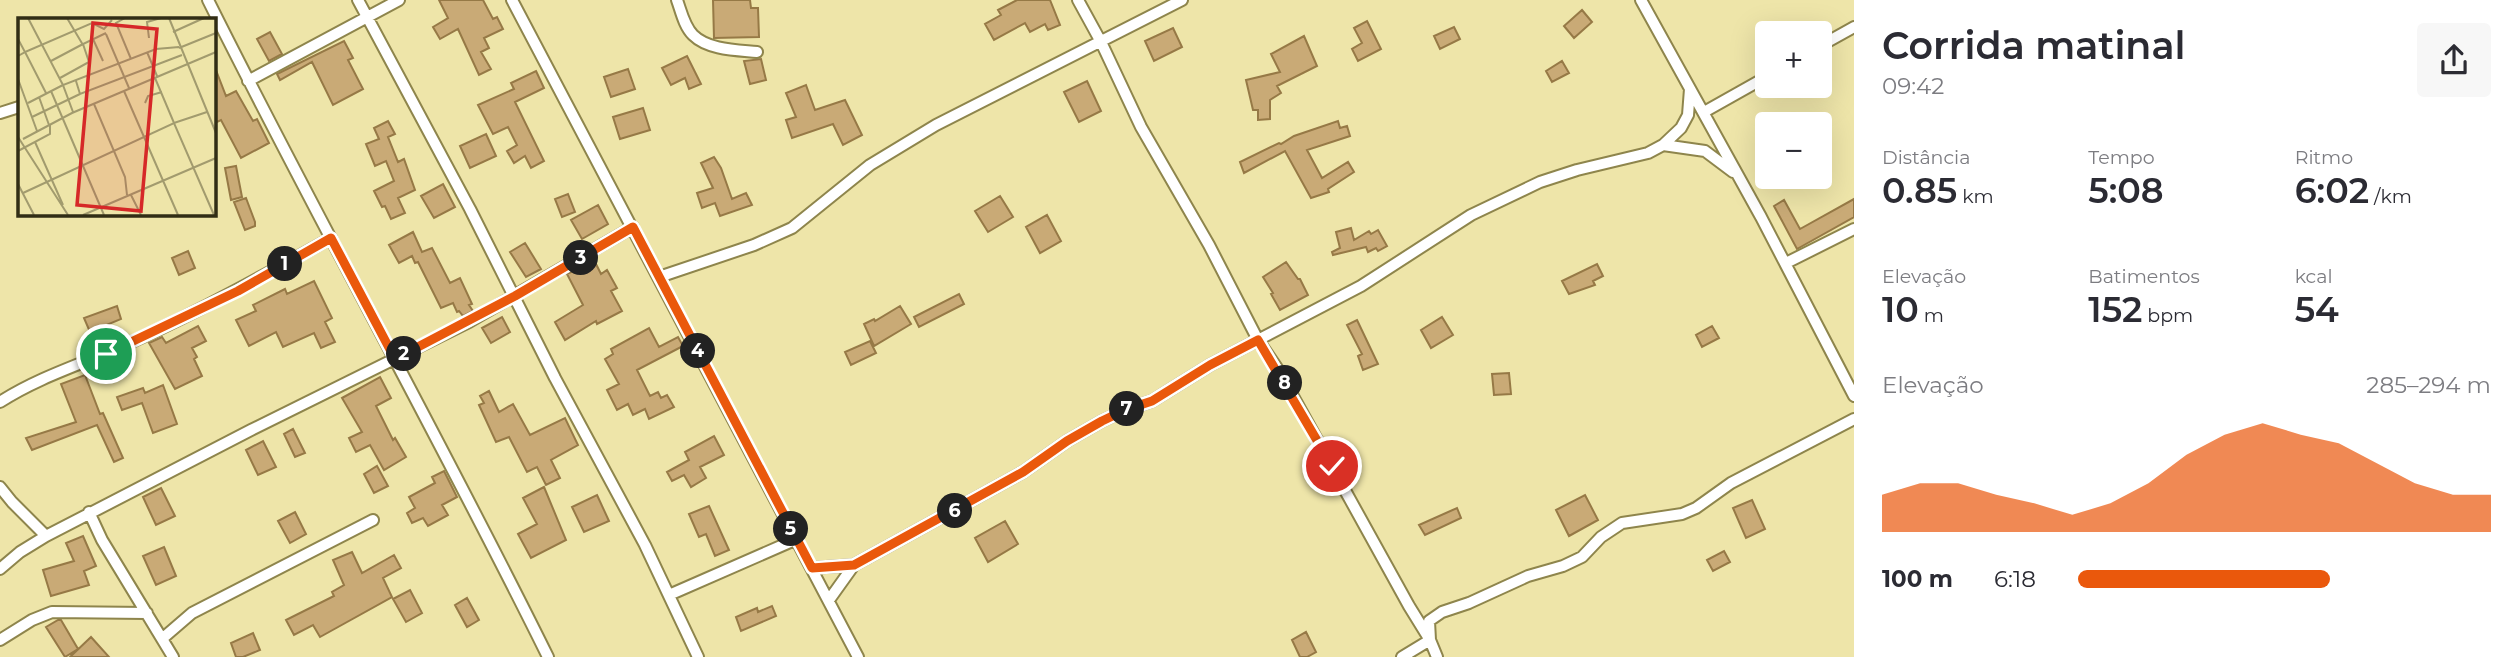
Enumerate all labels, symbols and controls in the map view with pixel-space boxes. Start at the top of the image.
inset map [18,18,215,215]
map controls [1755,21,1832,189]
button: + [1755,21,1832,98]
text: Corrida matinal [1882,22,2185,69]
button: share [2417,23,2491,97]
text: 09:42 [1882,72,1944,100]
button: − [1755,112,1832,189]
text: Distância [1882,146,1970,169]
text: Tempo [2088,146,2155,169]
text: Ritmo [2295,146,2353,169]
text: 0.85 [1882,169,1957,212]
text: 5:08 [2088,169,2164,212]
text: 6:02 [2295,169,2369,212]
text: km [1957,185,1994,208]
text: /km [2369,185,2412,208]
pin: 3 [564,240,598,276]
pin: 1 [268,246,302,282]
text: 3 [575,246,586,269]
text: 1 [281,252,288,275]
text: Elevação [1882,265,1966,288]
text: Batimentos [2088,265,2200,288]
text: kcal [2295,265,2333,288]
text: 10 [1882,288,1919,331]
text: 152 [2088,288,2142,331]
text: 54 [2295,288,2339,331]
text: m [1919,304,1944,327]
text: bpm [2142,304,2193,327]
pin [76,324,136,384]
pin: 4 [680,334,716,368]
icon: arrive [87,335,125,373]
pin: 2 [386,336,422,372]
text: 4 [691,339,704,362]
text: 2 [398,342,409,365]
pin: 8 [1268,366,1302,400]
text: 8 [1278,371,1291,394]
text: Elevação [1882,371,1984,399]
text: 285–294 m [2366,371,2491,399]
pin: 7 [1110,392,1144,426]
text: 7 [1121,397,1132,420]
pin [1302,436,1362,496]
icon: check [1313,447,1351,485]
pin: 6 [937,494,972,528]
text: 6 [948,499,961,522]
pin: 5 [774,512,808,546]
text: 5 [785,517,796,540]
text: 100 m [1882,565,1953,593]
text: 6:18 [1994,565,2036,593]

